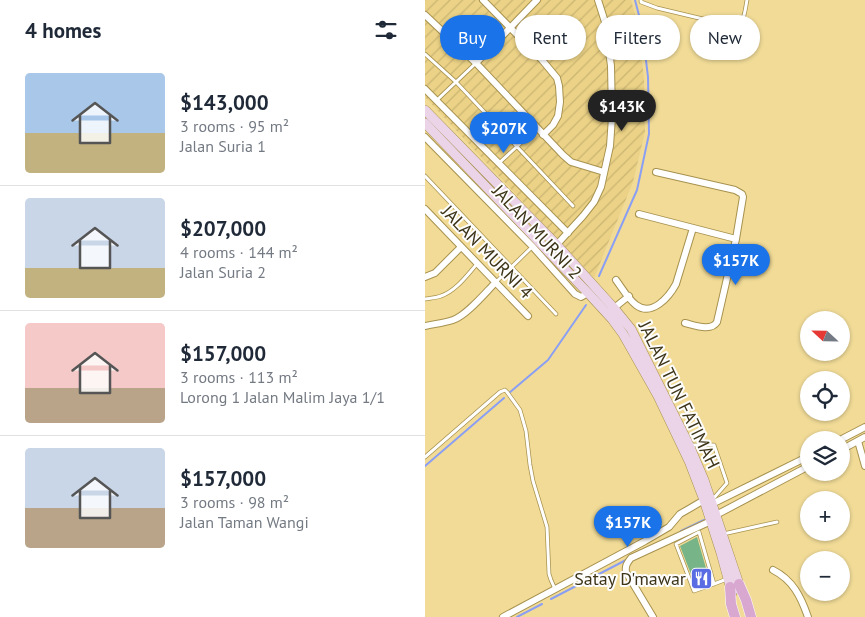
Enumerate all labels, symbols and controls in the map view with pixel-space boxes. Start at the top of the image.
chip: Buy [440,15,505,60]
chip: Rent [515,15,586,60]
chip: Filters [596,15,680,60]
chip: New [690,15,760,60]
icon: filters [372,16,400,44]
text: 4 homes [25,17,101,44]
text: $143,000 [180,89,269,116]
pin: $143K [587,90,657,132]
icon: home [65,93,125,153]
text: $143K [599,96,645,116]
pin: $207K [469,112,539,154]
text: 3 rooms · 95 m² [180,116,289,136]
text: $207K [481,118,527,138]
text: Jalan Suria 1 [180,136,266,156]
street label: JALAN MURNI 2 [487,179,587,284]
street label: JALAN MURNI 4 [436,199,538,303]
text: $207,000 [180,215,266,242]
icon: home [65,218,125,278]
text: 4 rooms · 144 m² [180,242,298,262]
pin: $157K [701,244,771,286]
text: $157K [713,250,759,270]
text: Jalan Suria 2 [180,262,266,282]
north arrow [800,311,850,361]
map controls [800,311,850,601]
street label: JALAN TUN FATIMAH [633,316,725,472]
text: $157,000 [180,340,266,367]
icon: home [65,343,125,403]
text: 3 rooms · 113 m² [180,367,298,387]
button: locate [800,371,850,421]
text: Lorong 1 Jalan Malim Jaya 1/1 [180,387,385,407]
button: layers [800,431,850,481]
text: $157,000 [180,465,266,492]
icon: home [65,468,125,528]
button: + [800,491,850,541]
text: 3 rooms · 98 m² [180,492,289,512]
pin: $157K [593,506,663,548]
text: Jalan Taman Wangi [180,512,309,532]
text: $157K [605,512,651,532]
button: − [800,551,850,601]
place label: Satay D'mawar [574,567,686,590]
restaurant icon: Satay D'mawar [690,567,714,591]

